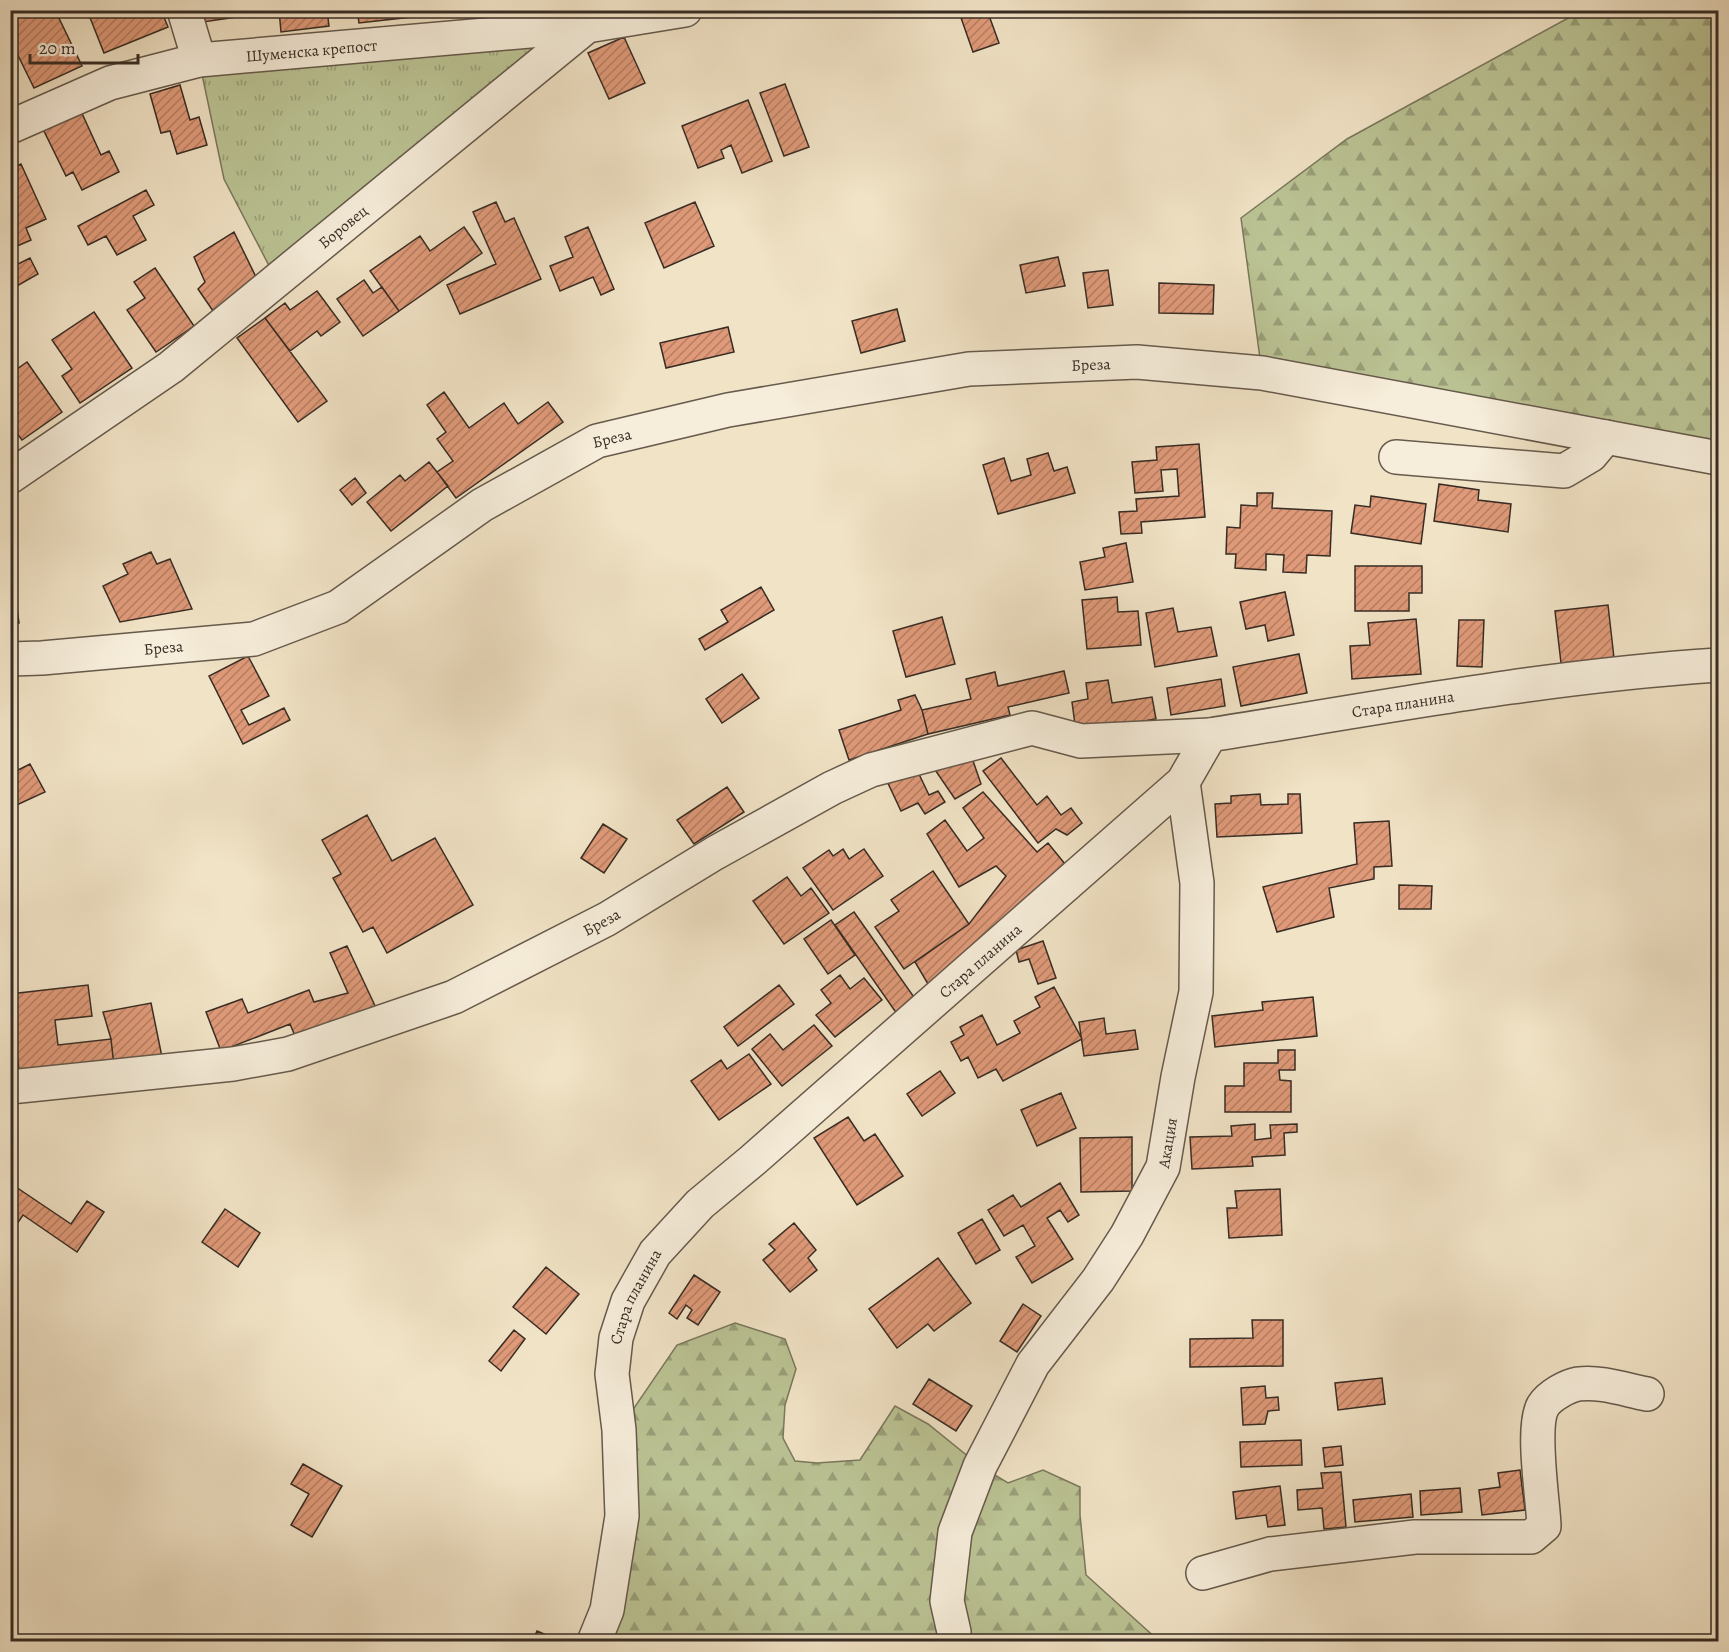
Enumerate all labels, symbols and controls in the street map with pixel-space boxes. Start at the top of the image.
scale bar [30,27,138,65]
street label: Шуменска крепост [245,34,378,68]
text: 20 m [39,36,76,60]
street label: Боровец [314,200,373,254]
street label: Бреза [1071,353,1112,377]
street label: Бреза [590,423,634,454]
street label: Бреза [143,635,185,661]
street label: Стара планина [1350,685,1456,724]
street label: Бреза [579,903,625,942]
street label: Стара планина [935,918,1027,1004]
street label: Акация [1153,1116,1183,1171]
street label: Стара планина [605,1245,667,1345]

